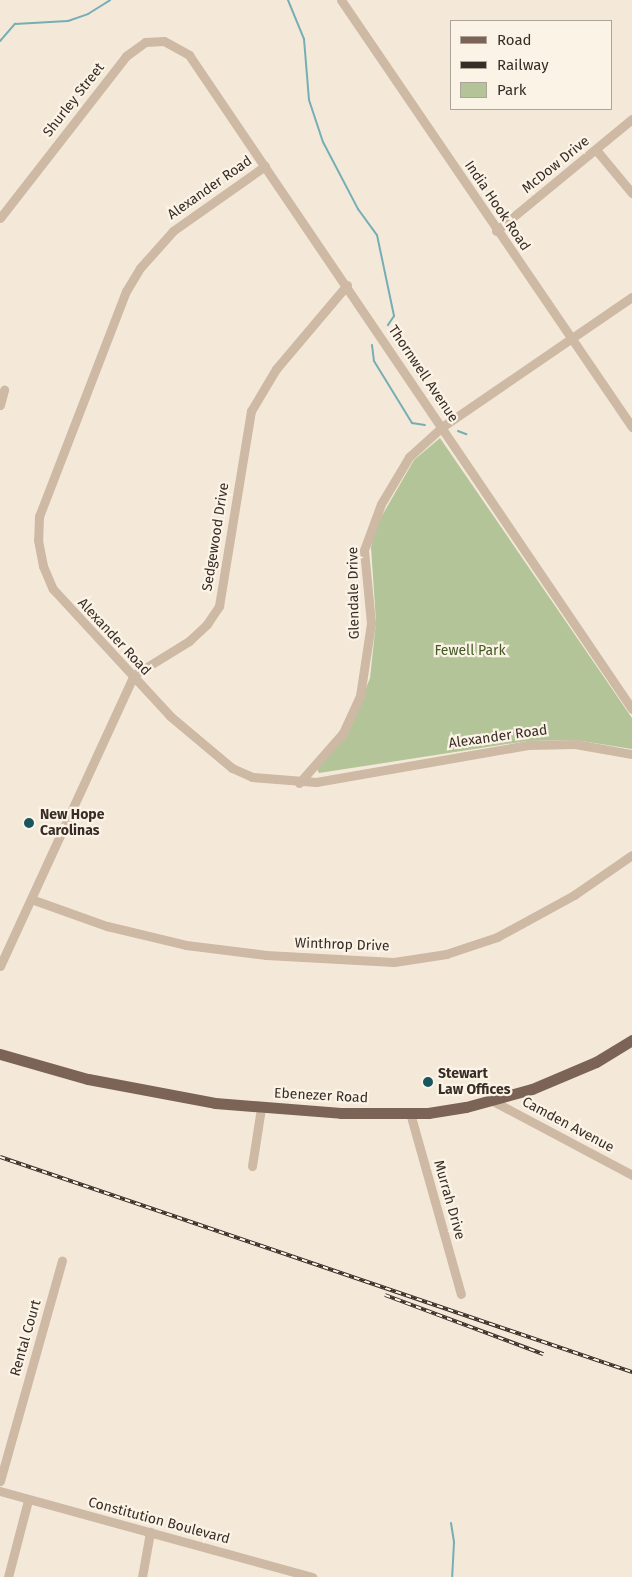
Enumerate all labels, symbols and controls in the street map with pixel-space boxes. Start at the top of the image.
legend [450,20,612,110]
text: Road [497,31,532,49]
text: Railway [497,56,549,74]
street label: Shurley Street [40,60,108,140]
text: Park [497,81,527,99]
street label: McDow Drive [519,133,593,197]
street label: Alexander Road [164,153,256,223]
street label: India Hook Road [461,158,533,254]
street label: Thornwell Avenue [384,322,462,426]
street label: Sedgewood Drive [199,482,233,592]
street label: Glendale Drive [345,546,363,640]
street label: Alexander Road [74,595,154,679]
park label: Fewell Park [434,643,506,659]
street label: Alexander Road [448,722,548,752]
place label: New Hope Carolinas [40,807,104,840]
marker: New Hope Carolinas [22,816,36,830]
street label: Winthrop Drive [294,935,390,955]
place label: Stewart Law Offices [438,1066,510,1098]
marker: Stewart Law Offices [422,1076,434,1088]
street label: Ebenezer Road [274,1085,368,1107]
street label: Camden Avenue [519,1094,617,1156]
street label: Murrah Drive [430,1158,468,1242]
street label: Rental Court [7,1298,45,1378]
street label: Constitution Boulevard [86,1494,232,1548]

